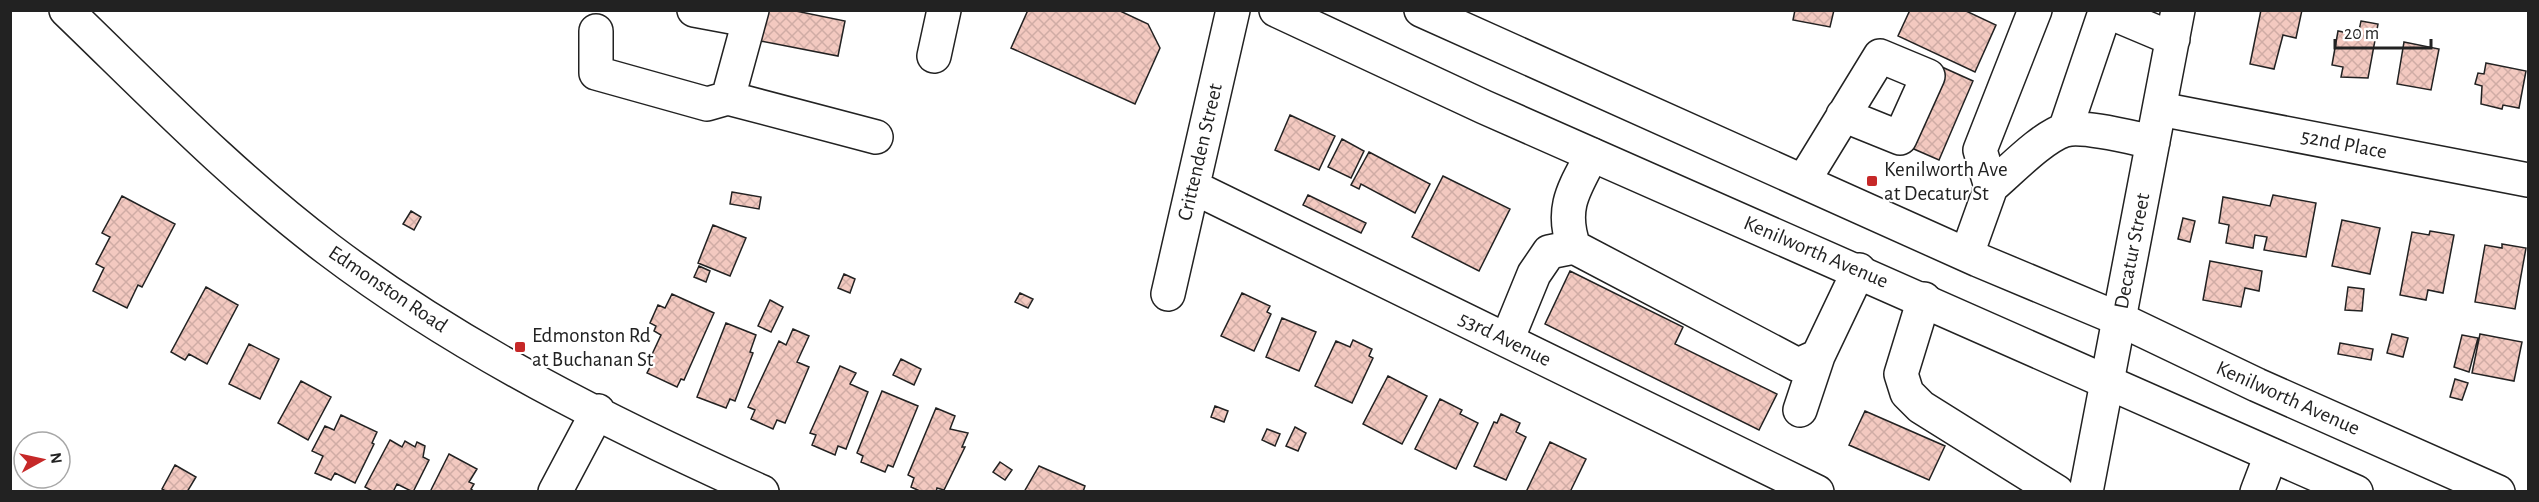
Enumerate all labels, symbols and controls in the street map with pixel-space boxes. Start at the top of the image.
scale bar [2335,12,2431,50]
text: 20 m [2344,25,2379,43]
street label: Crittenden Street [1174,81,1226,223]
street label: 52nd Place [2299,125,2389,163]
place label: Kenilworth Ave at Decatur St [1884,159,2008,204]
marker: Kenilworth Ave at Decatur St [1865,174,1879,188]
street label: Decatur Street [2110,191,2154,311]
street label: Kenilworth Avenue [1741,212,1891,292]
street label: Edmonston Road [325,242,451,337]
street label: 53rd Avenue [1456,308,1554,370]
place label: Edmonston Rd at Buchanan St [532,325,654,370]
marker: Edmonston Rd at Buchanan St [513,340,527,354]
street label: Kenilworth Avenue [2213,357,2363,439]
north arrow [12,430,72,490]
text: N [47,451,65,465]

